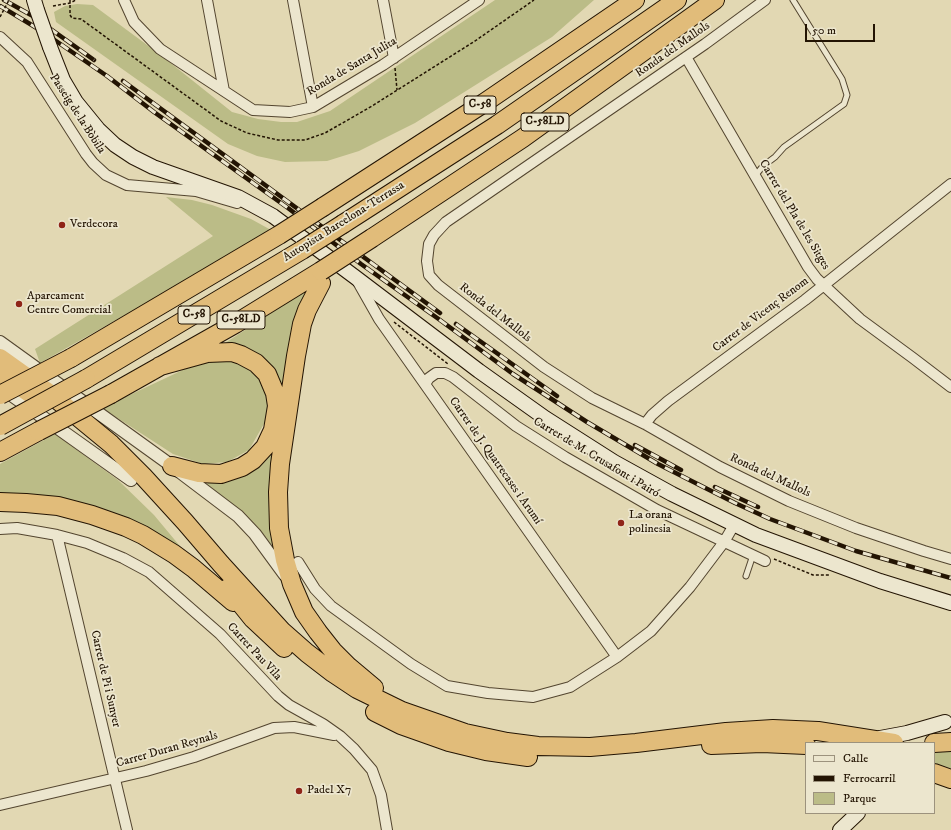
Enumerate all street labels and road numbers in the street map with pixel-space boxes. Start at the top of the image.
street label: Ronda del Mallols [633,19,713,81]
street label: Ronda de Santa Julita [304,35,400,99]
street label: Passeig de la Bòbila [46,71,108,157]
road number: C-58 [464,96,496,114]
road number: C-58LD [521,113,569,131]
street label: Carrer del Pla de les Sitges [755,157,833,273]
street label: Autopista Barcelona-Terrassa [281,179,407,265]
street label: Carrer de Vicenç Renom [710,274,812,356]
street label: Ronda del Mallols [456,280,534,346]
road number: C-58 [178,306,210,324]
road number: C-58LD [217,311,265,329]
street label: Carrer de J. Quatrecases i Arumí [445,395,545,527]
street label: Carrer de M. Crusafont i Pairó [530,415,662,501]
street label: Ronda del Mallols [727,451,813,501]
street label: Carrer Pau Vila [224,620,284,684]
street label: Carrer de Pi i Sunyer [87,629,123,729]
street label: Carrer Duran Reynals [115,729,219,771]

